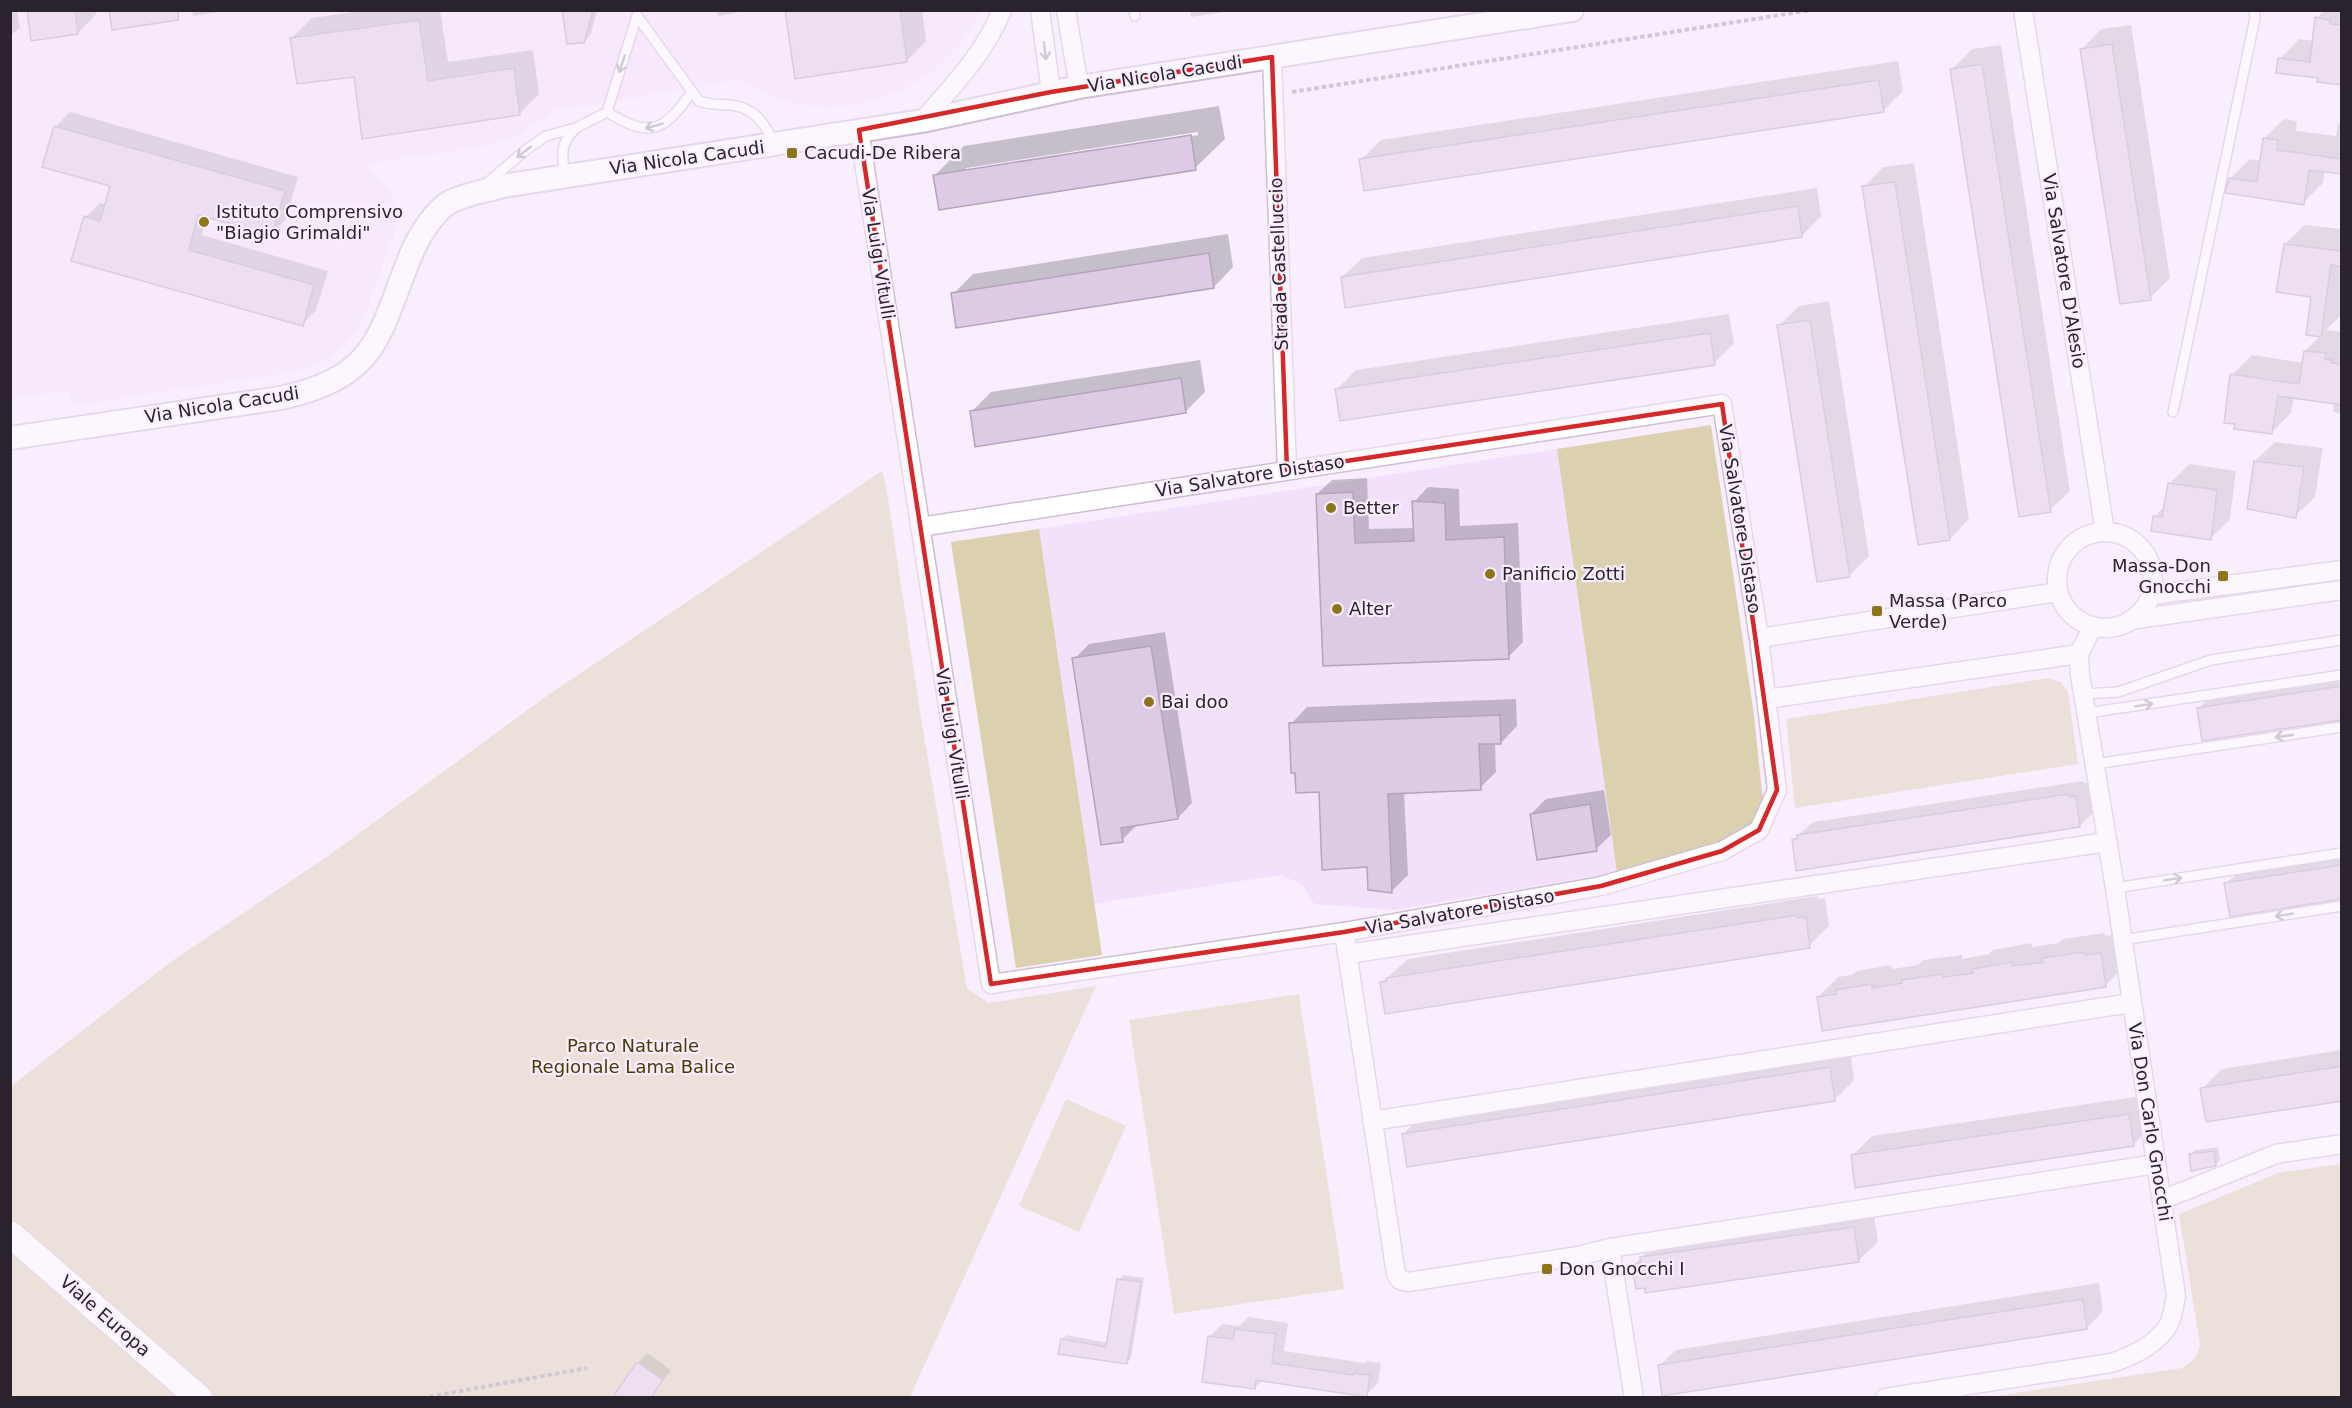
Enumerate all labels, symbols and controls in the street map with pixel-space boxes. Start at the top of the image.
one-way arrow [1040,41,1051,61]
street label: Via Nicola Cacudi [1086,51,1244,96]
one-way arrow [616,54,627,73]
one-way arrow [645,121,664,132]
street label: Via Nicola Cacudi [608,136,766,179]
place label: Cacudi-De Ribera [804,142,961,163]
one-way arrow [516,145,532,158]
marker: Cacudi-De Ribera [785,146,799,160]
street label: Via Salvatore D'Alesio [2039,172,2090,370]
street label: Strada Castelluccio [1265,177,1292,351]
street label: Via Luigi Vitulli [858,187,899,321]
place label: Istituto Comprensivo "Biagio Grimaldi" [216,201,403,243]
marker: Istituto Comprensivo "Biagio Grimaldi" [197,215,211,229]
street label: Via Nicola Cacudi [143,382,301,427]
street label: Via Salvatore Distaso [1715,423,1766,615]
street label: Via Salvatore Distaso [1154,450,1346,501]
place label: Better [1343,497,1400,518]
marker: Better [1324,501,1338,515]
place label: Massa-Don Gnocchi [2112,555,2211,597]
place label: Panificio Zotti [1502,563,1625,584]
marker: Panificio Zotti [1483,567,1497,581]
marker: Massa-Don Gnocchi [2216,569,2230,583]
place label: Massa (Parco Verde) [1889,590,2007,632]
place label: Alter [1349,598,1392,619]
marker: Alter [1330,602,1344,616]
marker: Massa (Parco Verde) [1870,604,1884,618]
street label: Via Luigi Vitulli [932,667,973,801]
place label: Bai doo [1161,691,1229,712]
marker: Bai doo [1142,695,1156,709]
one-way arrow [2134,699,2154,710]
one-way arrow [2274,730,2294,741]
one-way arrow [2163,874,2183,885]
street label: Via Salvatore Distaso [1364,885,1556,938]
one-way arrow [2274,910,2294,921]
street label: Via Don Carlo Gnocchi [2124,1021,2177,1223]
park label: Parco Naturale Regionale Lama Balice [531,1035,735,1077]
place label: Don Gnocchi I [1559,1258,1685,1279]
marker: Don Gnocchi I [1540,1262,1554,1276]
street label: Viale Europa [56,1271,155,1361]

